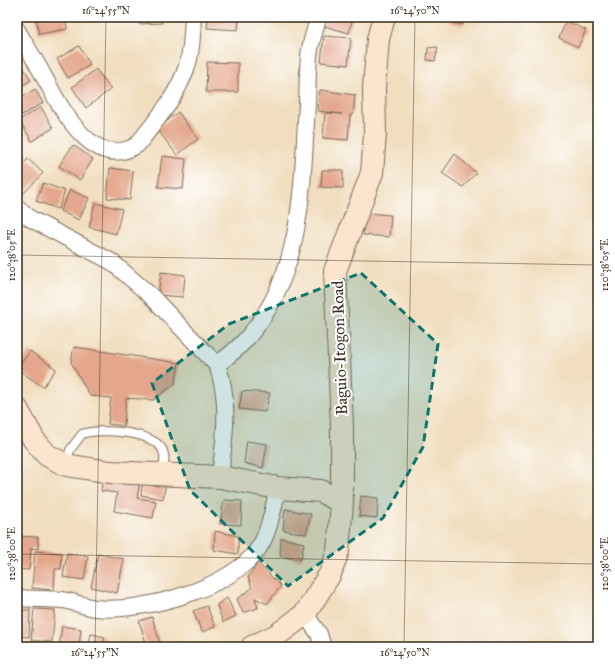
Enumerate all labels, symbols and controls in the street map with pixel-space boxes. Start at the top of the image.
text: 16°24'55"N [82,5,131,17]
text: 16°24'50"N [390,5,440,17]
text: 120°38'05"E [6,229,18,281]
text: 120°38'05"E [599,239,611,291]
street label: Baguio-Itogon Road [328,280,352,416]
text: 120°38'00"E [6,527,18,581]
text: 120°38'00"E [599,537,611,591]
text: 16°24'55"N [71,647,120,659]
text: 16°24'50"N [380,647,430,659]

